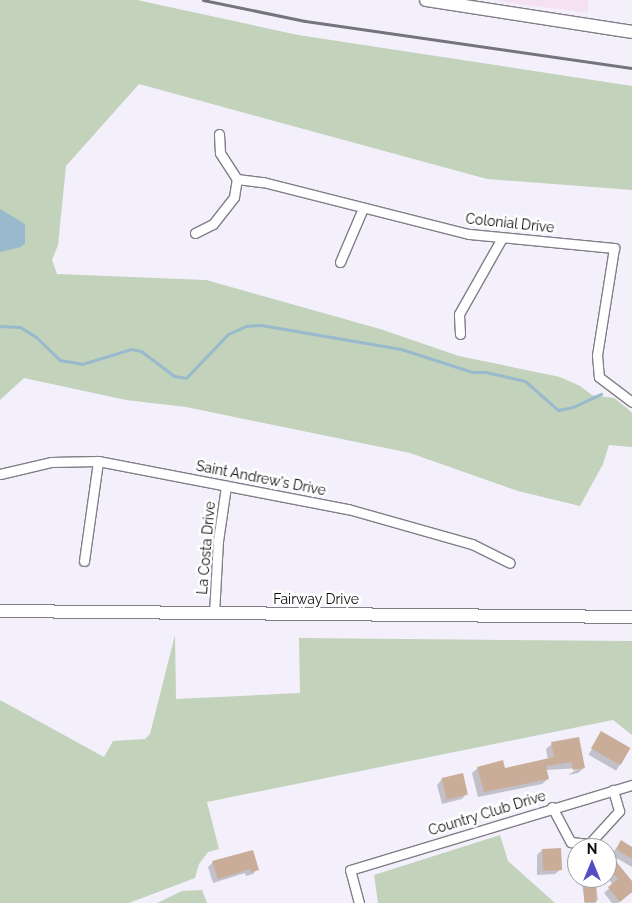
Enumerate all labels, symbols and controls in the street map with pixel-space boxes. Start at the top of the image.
street label: Colonial Drive [465,210,555,236]
street label: Saint Andrew's Drive [194,457,328,499]
street label: La Costa Drive [194,501,218,595]
street label: Fairway Drive [273,591,359,607]
street label: Country Club Drive [426,787,548,839]
north arrow [567,838,617,888]
text: N [587,841,597,857]

